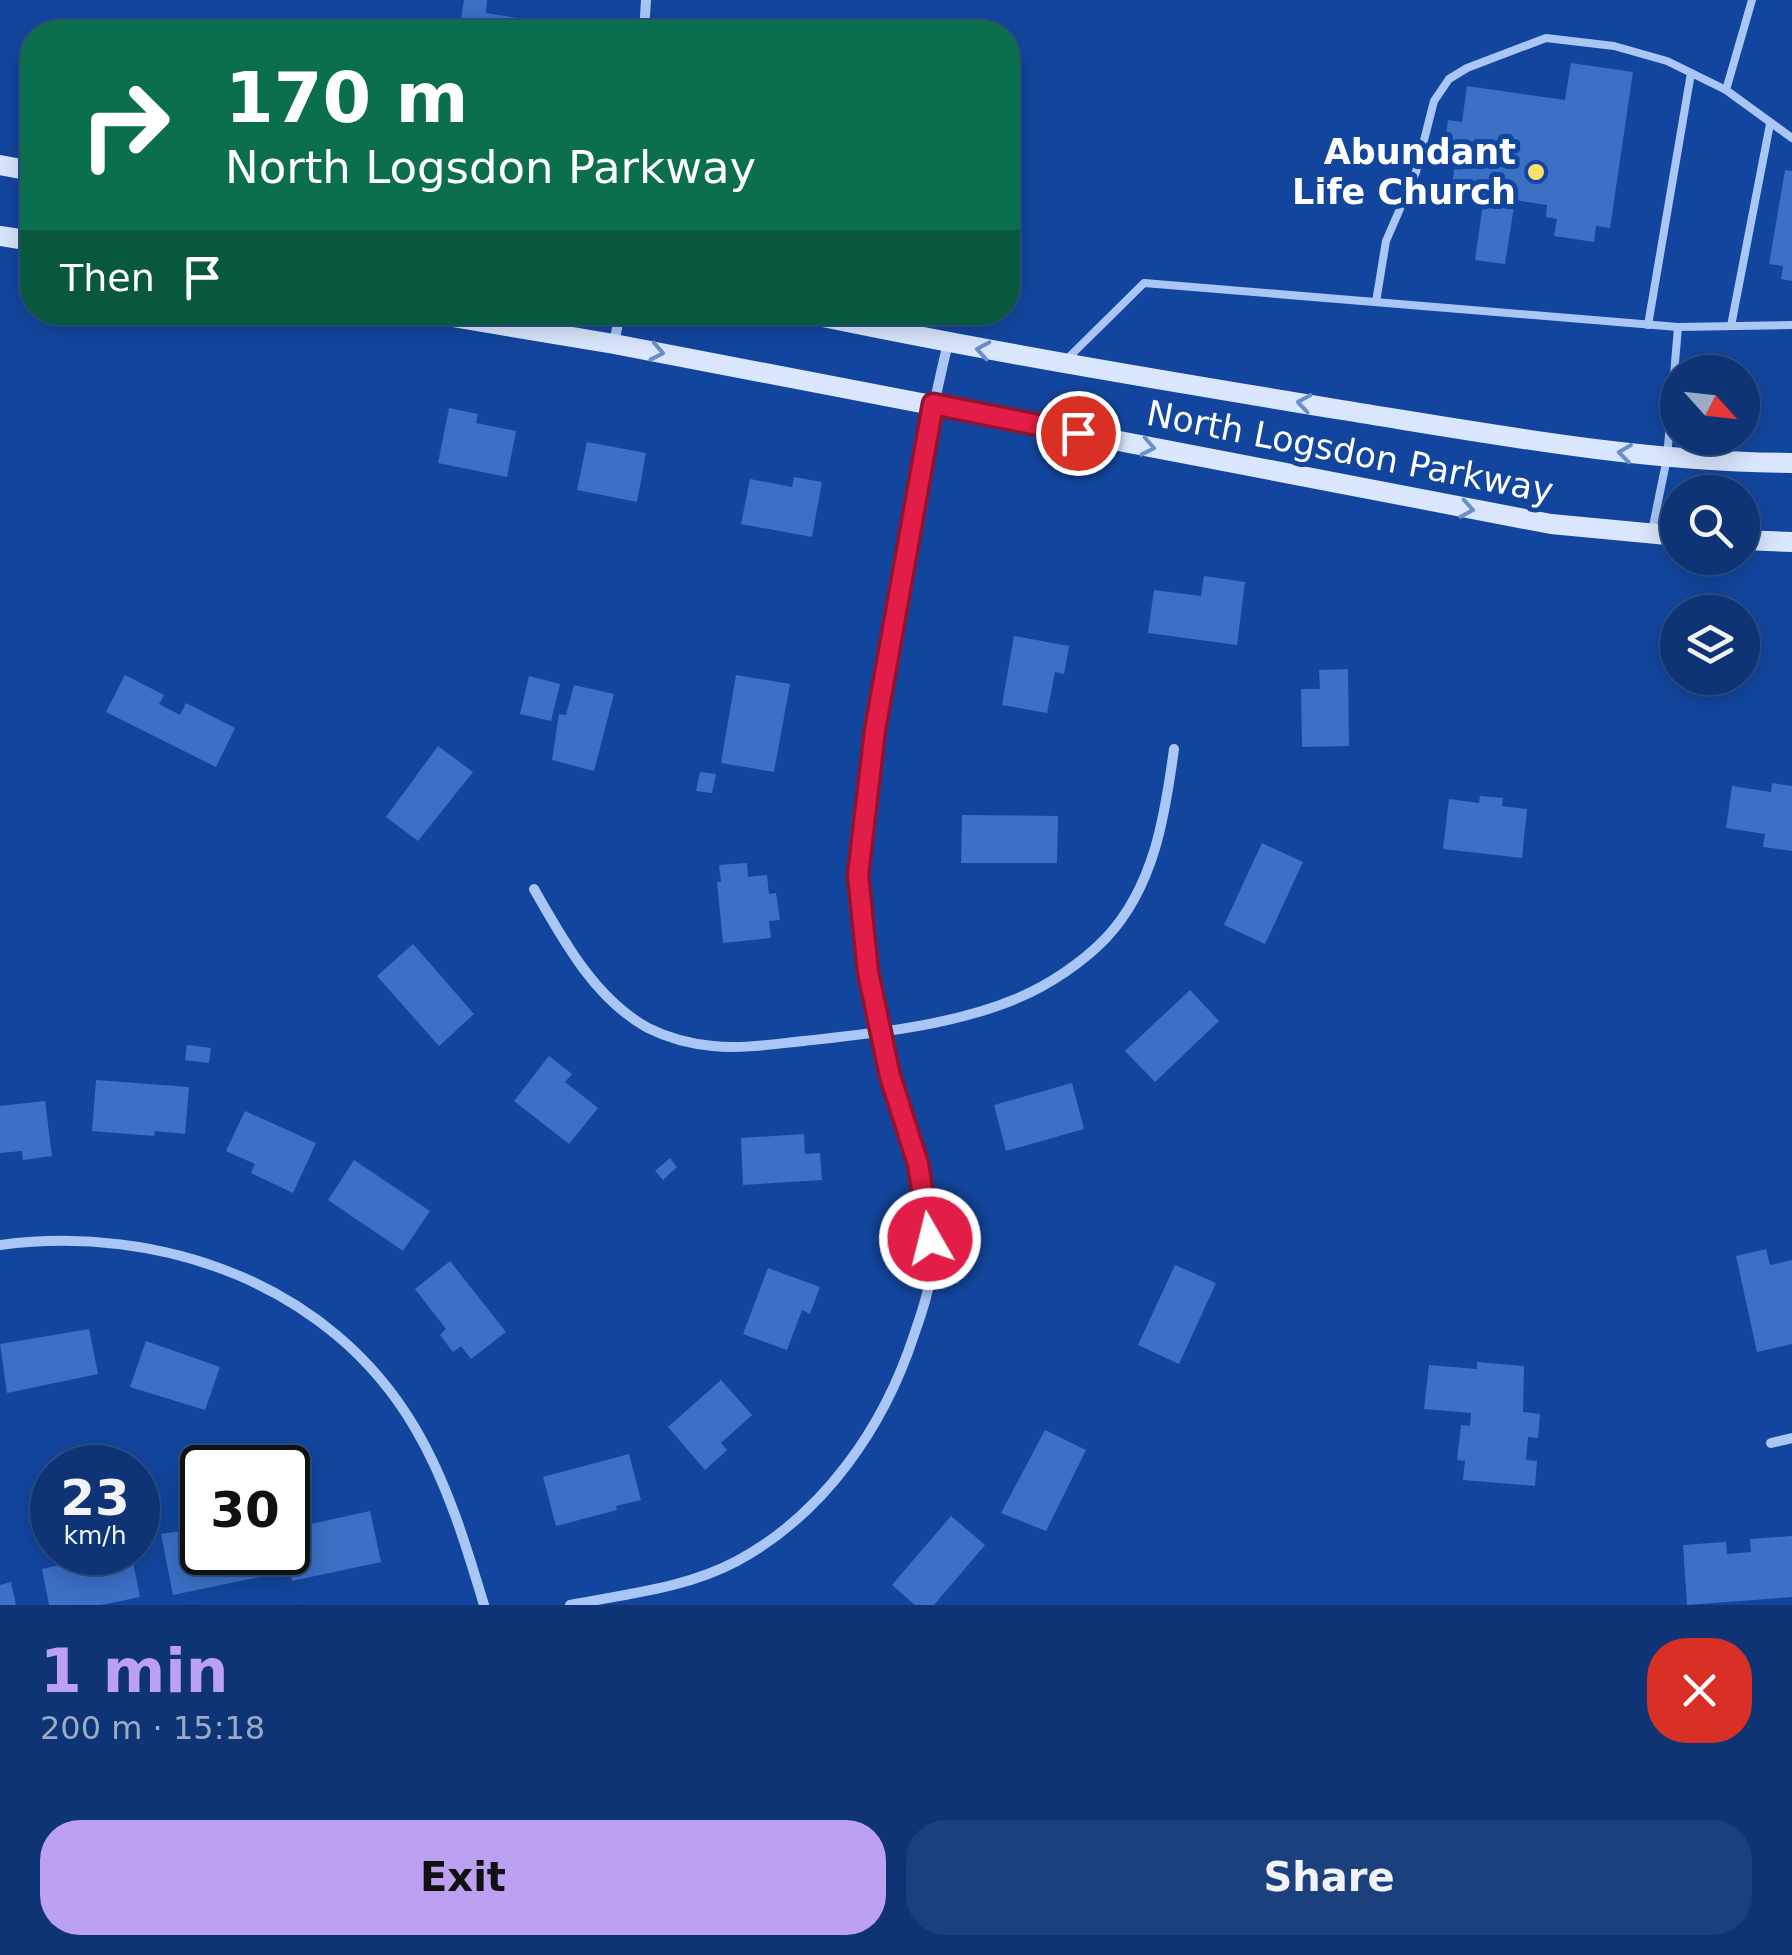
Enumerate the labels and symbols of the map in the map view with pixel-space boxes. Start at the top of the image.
place label: Abundant Life Church [1292,132,1516,212]
marker: Abundant Life Church [1525,161,1547,183]
one-way arrow [648,340,665,361]
one-way arrow [975,340,992,361]
north arrow [1660,355,1760,455]
pin [1036,391,1121,476]
street label: North Logsdon Parkway [1143,393,1557,511]
one-way arrow [1296,394,1312,415]
one-way arrow [1139,436,1156,457]
one-way arrow [1617,443,1633,464]
one-way arrow [1458,498,1475,519]
position arrow [878,1187,982,1291]
speed limit sign: 30 [180,1445,310,1575]

